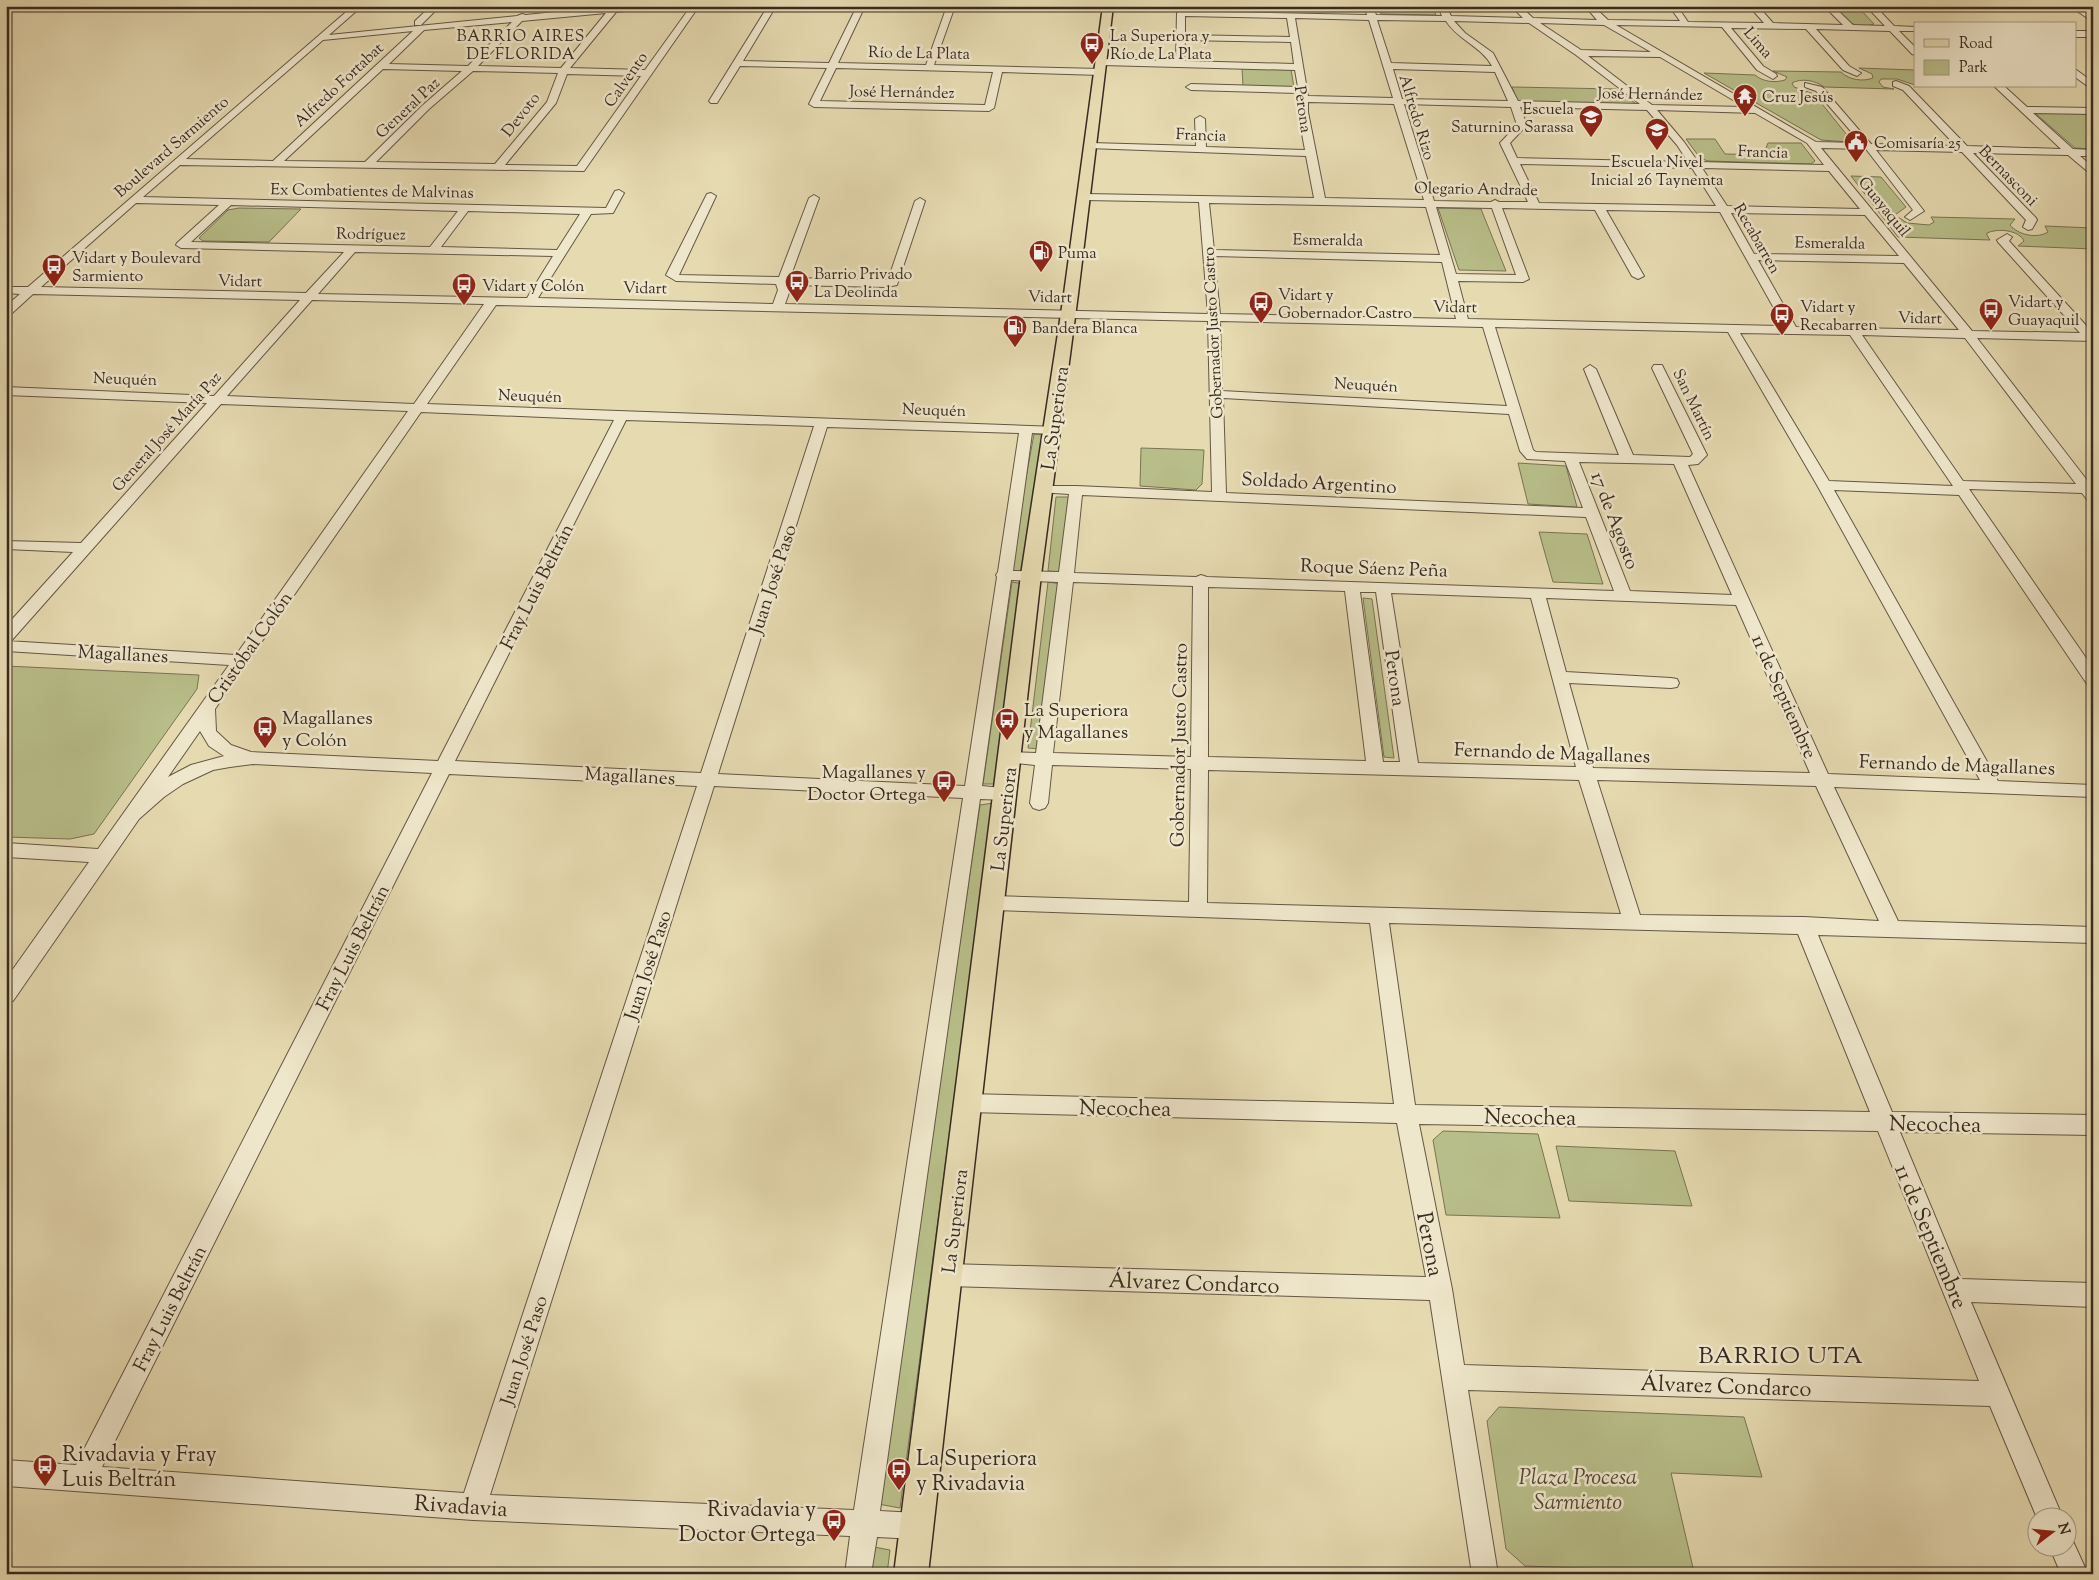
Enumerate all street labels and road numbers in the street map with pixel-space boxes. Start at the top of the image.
street label: Lima [1737,23,1778,65]
street label: Alfredo Fortabat [290,38,390,133]
street label: Río de La Plata [868,42,971,67]
street label: Calvento [599,48,655,113]
street label: Alfredo Rizo [1392,72,1440,164]
street label: General Paz [371,73,446,145]
street label: José Hernández [848,81,955,106]
street label: José Hernández [1596,83,1703,108]
street label: Perona [1287,84,1316,135]
street label: Devoto [497,88,547,143]
street label: Boulevard Sarmiento [110,92,235,204]
street label: Francia [1175,124,1227,149]
street label: Francia [1737,141,1789,166]
street label: Bernasconi [1972,141,2042,213]
street label: Guayaquil [1852,173,1915,243]
street label: Olegario Andrade [1414,178,1538,203]
street label: Ex Combatientes de Malvinas [270,179,474,206]
street label: Recabarren [1726,200,1786,279]
street label: Rodríguez [336,223,406,248]
street label: Esmeralda [1292,229,1364,254]
street label: Esmeralda [1794,232,1866,257]
street label: Gobernador Justo Castro [1199,246,1230,419]
street label: Vidart [218,271,263,294]
street label: Vidart [623,278,668,301]
street label: Vidart [1028,287,1073,310]
street label: Vidart [1433,297,1478,320]
street label: Vidart [1898,308,1943,331]
street label: La Superiora [1036,364,1077,472]
street label: San Martín [1666,365,1720,445]
street label: Neuquén [92,368,158,393]
street label: General José María Paz [108,368,228,498]
street label: Neuquén [1333,373,1399,400]
street label: Neuquén [497,385,563,410]
street label: Neuquén [901,399,967,424]
street label: Soldado Argentino [1241,467,1397,502]
street label: 17 de Agosto [1583,468,1645,574]
street label: Fray Luis Beltrán [495,519,582,655]
street label: Juan José Paso [744,521,805,639]
street label: Roque Sáenz Peña [1300,553,1448,586]
street label: Cristóbal Colón [202,587,300,710]
street label: 11 de Septiembre [1743,631,1822,764]
street label: Magallanes [77,640,169,671]
street label: Gobernador Justo Castro [1165,643,1196,847]
street label: Perona [1376,649,1411,708]
street label: Fernando de Magallanes [1453,738,1651,771]
street label: Fernando de Magallanes [1858,750,2056,783]
street label: Magallanes [584,762,676,793]
street label: La Superiora [986,765,1025,873]
street label: Fray Luis Beltrán [311,880,398,1016]
street label: Juan José Paso [619,907,680,1025]
street label: Necochea [1078,1093,1171,1127]
street label: Necochea [1483,1102,1576,1136]
street label: Necochea [1888,1109,1981,1143]
street label: 11 de Septiembre [1884,1160,1974,1315]
street label: La Superiora [937,1167,976,1275]
street label: Perona [1406,1210,1450,1280]
street label: Fray Luis Beltrán [128,1241,215,1377]
street label: Álvarez Condarco [1108,1265,1280,1304]
street label: Juan José Paso [495,1292,556,1410]
street label: Álvarez Condarco [1640,1368,1812,1407]
street label: Rivadavia [413,1489,509,1527]

